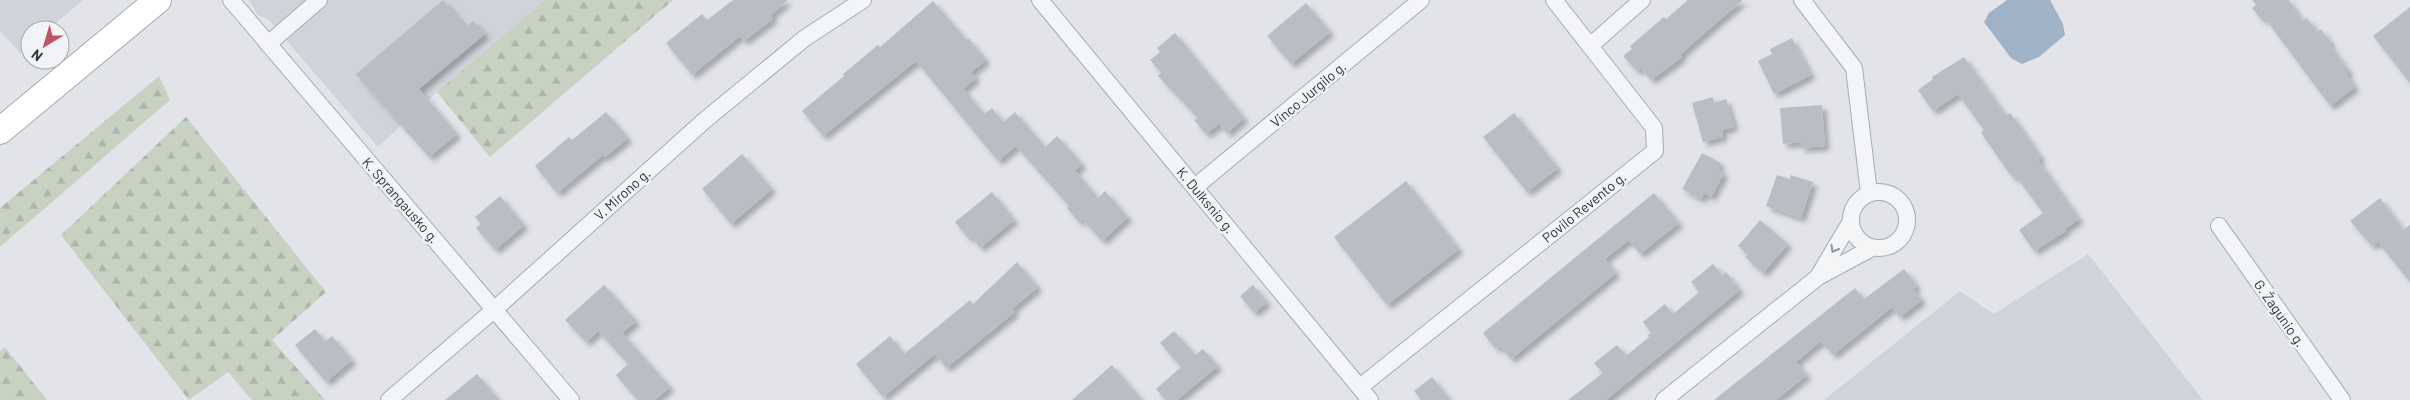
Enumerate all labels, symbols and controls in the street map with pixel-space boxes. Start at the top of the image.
north arrow [20,20,70,70]
text: N [28,46,46,65]
street label: Vinco Jurgilo g. [1267,57,1349,131]
street label: K. Sprangausko g. [359,154,443,246]
street label: K. Dulksnio g. [1173,163,1239,237]
street label: V. Mirono g. [590,164,654,224]
street label: Povilo Revento g. [1539,168,1629,246]
one-way arrow [1831,244,1841,253]
street label: G. Žagunio g. [2251,276,2309,350]

